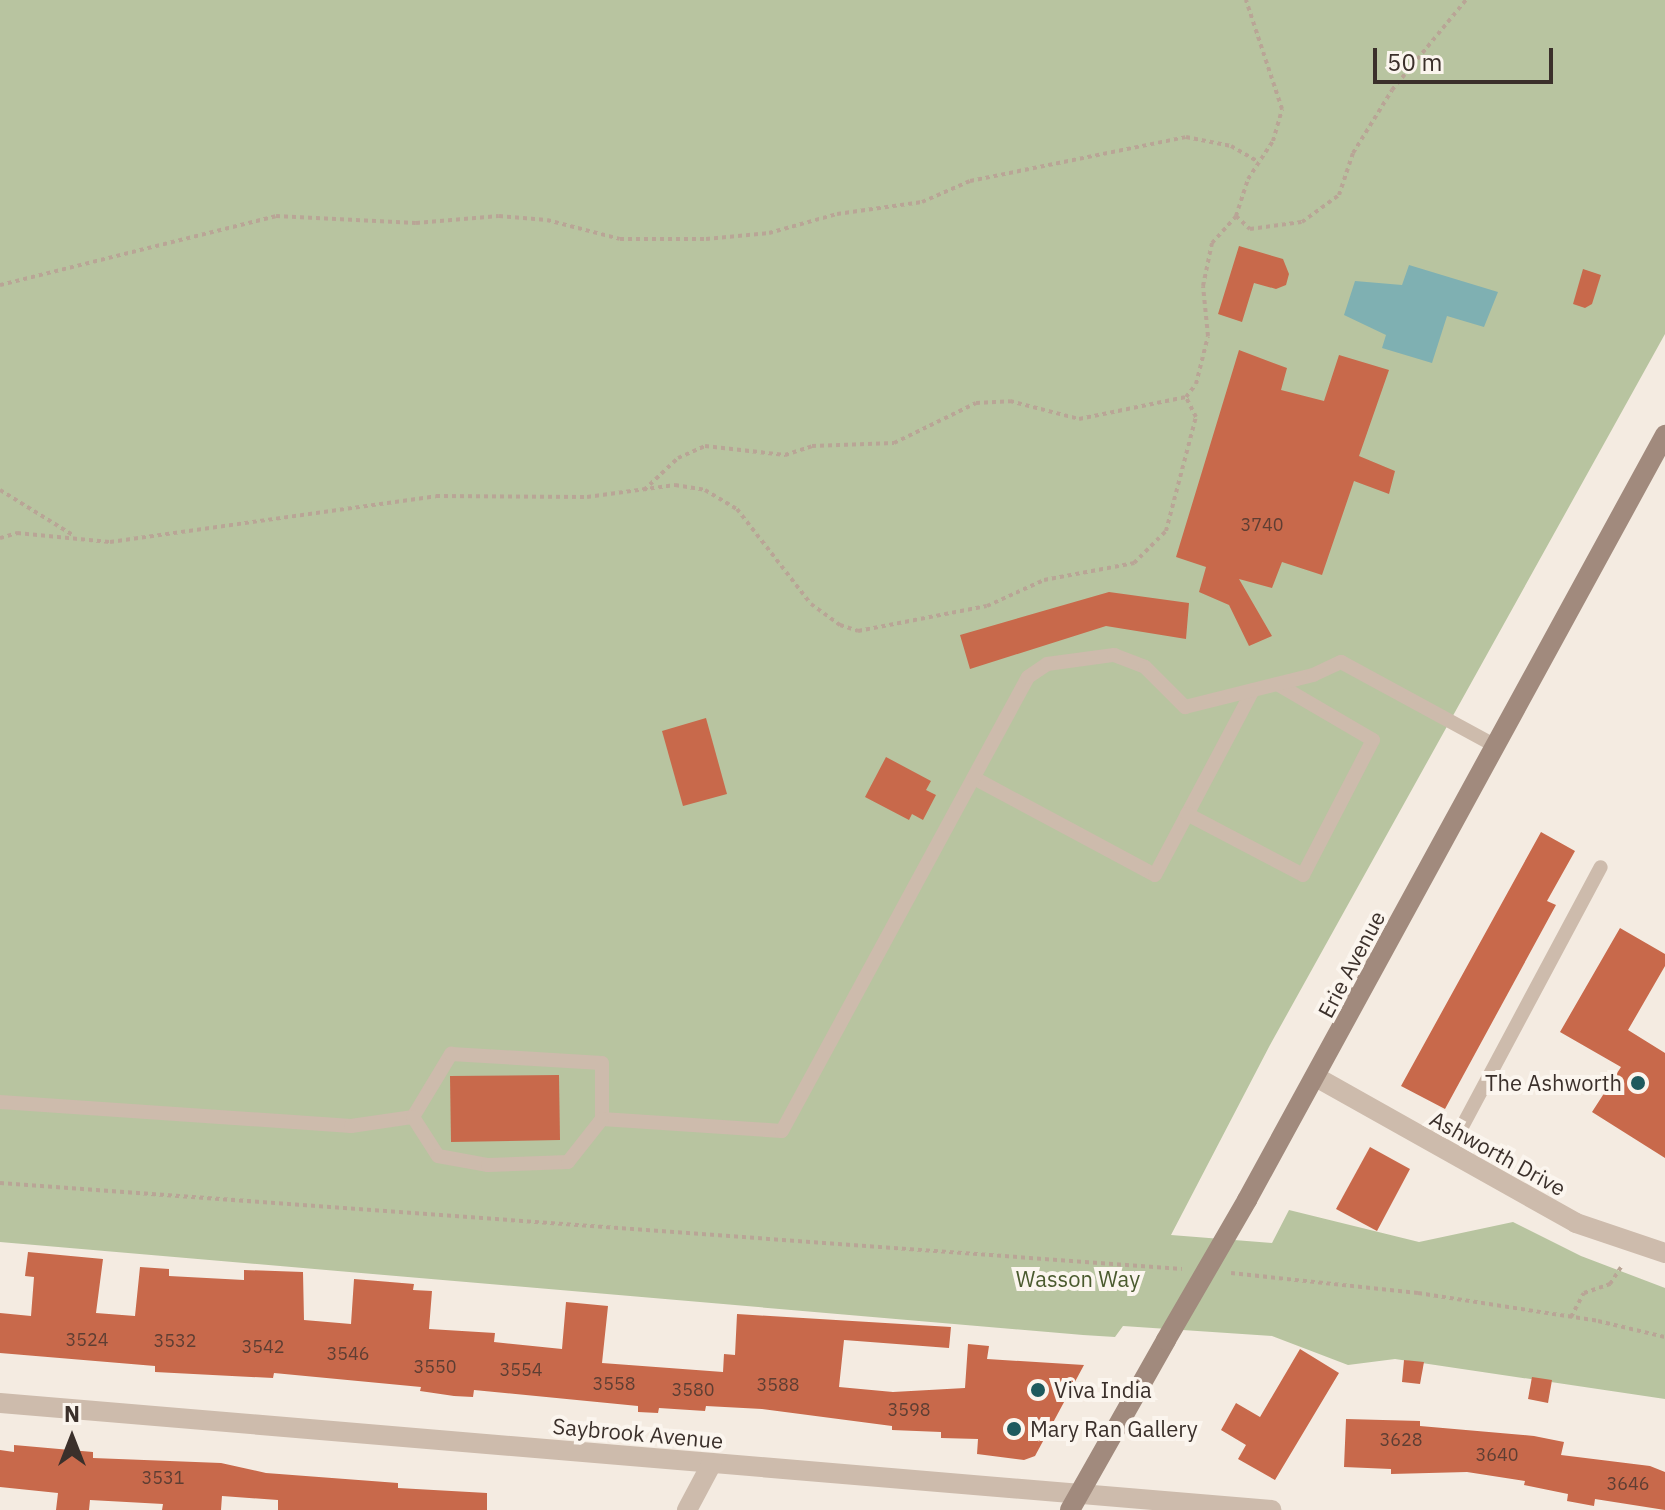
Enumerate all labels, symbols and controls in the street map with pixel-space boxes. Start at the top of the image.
scale bar [1377,32,1557,82]
text: 50 m [1387,46,1442,78]
house number: 3740 [1240,514,1284,536]
street label: Erie Avenue [1312,906,1390,1022]
place label: The Ashworth [1485,1070,1622,1096]
marker: The Ashworth [1629,1074,1647,1092]
street label: Ashworth Drive [1426,1105,1570,1201]
park label: Wasson Way [1016,1266,1140,1292]
house number: 3524 [65,1329,109,1351]
house number: 3532 [153,1330,197,1352]
house number: 3542 [241,1336,285,1358]
house number: 3546 [326,1343,370,1365]
house number: 3550 [413,1356,457,1378]
house number: 3554 [499,1359,543,1381]
house number: 3558 [592,1373,636,1395]
house number: 3588 [756,1374,800,1396]
place label: Viva India [1054,1377,1152,1403]
house number: 3580 [671,1379,715,1401]
marker: Viva India [1029,1381,1047,1399]
north arrow [32,1398,112,1478]
text: N [64,1399,80,1428]
house number: 3598 [887,1399,931,1421]
street label: Saybrook Avenue [552,1412,724,1454]
place label: Mary Ran Gallery [1030,1416,1198,1442]
marker: Mary Ran Gallery [1005,1420,1023,1438]
house number: 3628 [1379,1429,1423,1451]
house number: 3640 [1475,1444,1519,1466]
house number: 3531 [141,1467,185,1489]
house number: 3646 [1606,1473,1650,1495]

